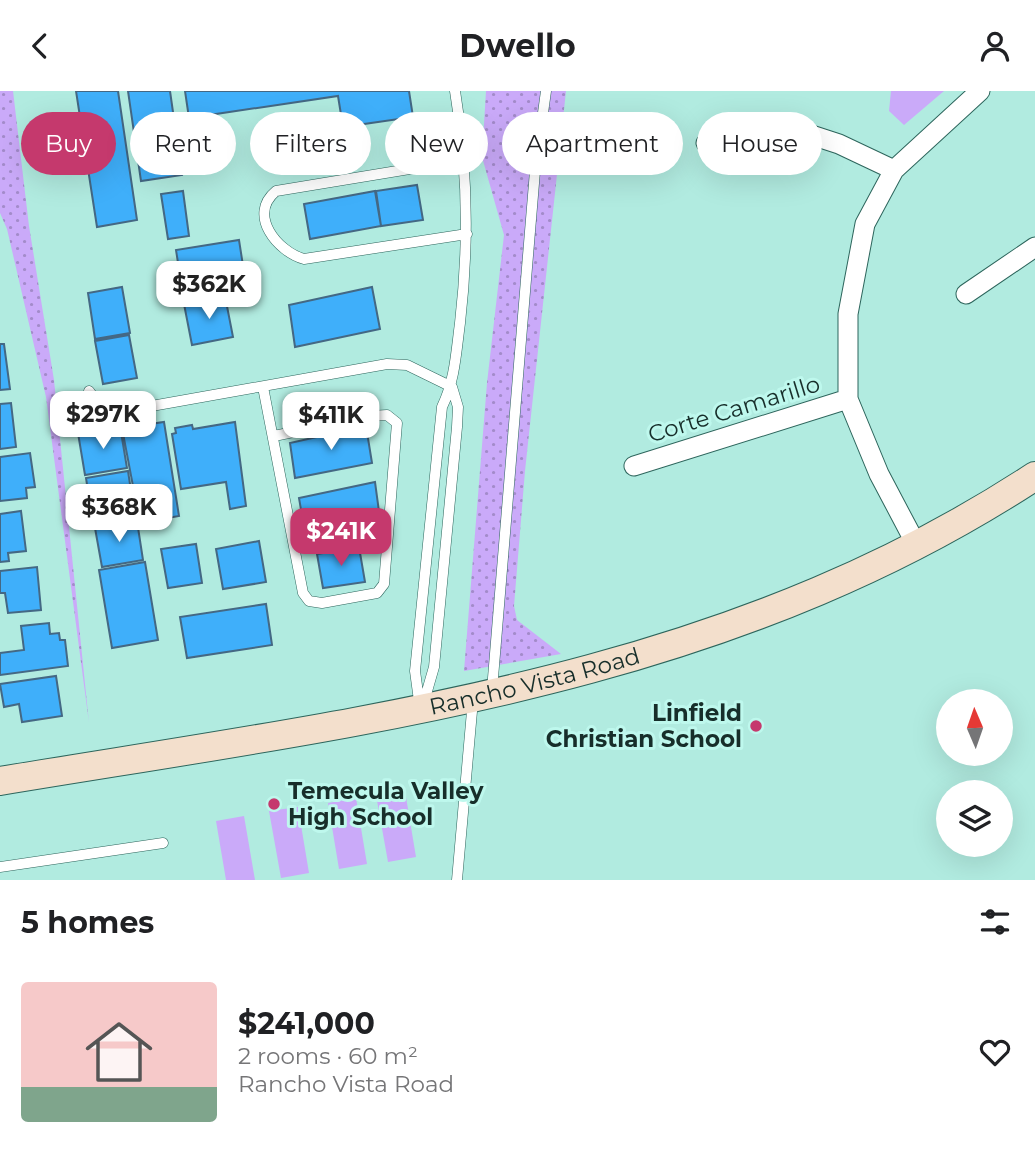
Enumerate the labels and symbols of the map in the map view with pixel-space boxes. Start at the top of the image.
pin: $362K [160,261,258,321]
street label: Corte Camarillo [645,370,823,448]
pin: $297K [54,391,152,451]
pin: $411K [282,393,380,452]
pin: $368K [70,484,168,544]
pin: $241K [292,509,390,568]
street label: Rancho Vista Road [427,642,643,721]
north arrow [936,689,1013,767]
place label: Linfield Christian School [546,699,742,753]
marker: Linfield Christian School [748,718,764,734]
place label: Temecula Valley High School [288,777,484,831]
marker: Temecula Valley High School [266,796,282,812]

